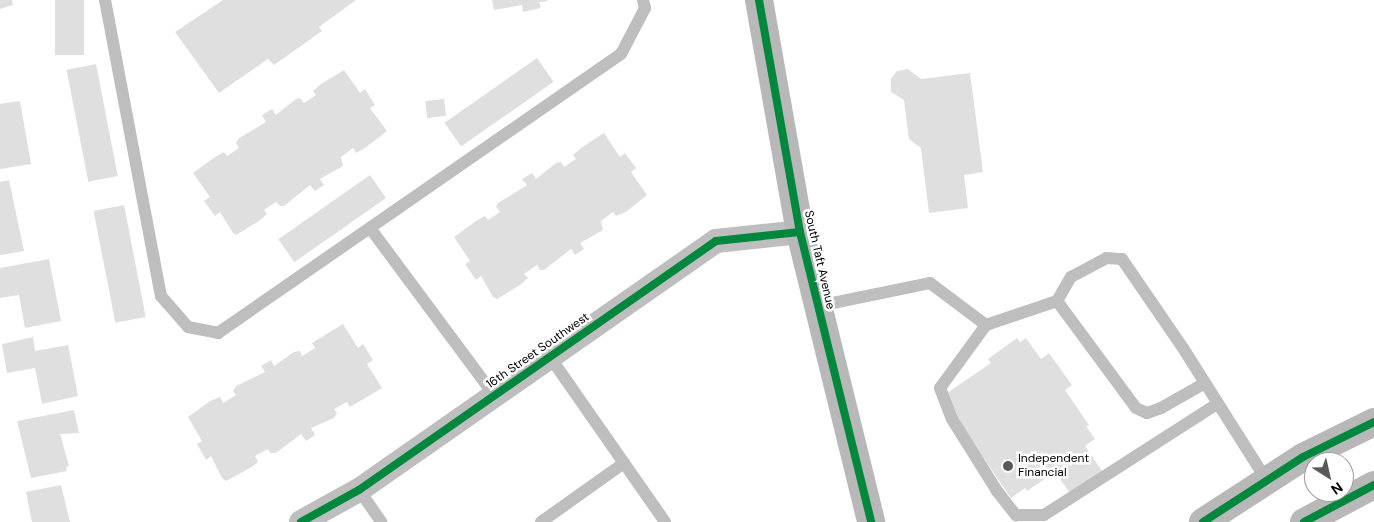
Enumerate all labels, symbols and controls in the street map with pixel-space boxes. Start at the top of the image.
street label: South Taft Avenue [801,209,837,311]
street label: 16th Street Southwest [484,310,592,392]
place label: Independent Financial [1018,452,1089,480]
north arrow [1304,452,1354,502]
marker: Independent Financial [1002,460,1014,472]
text: N [1328,478,1346,499]

